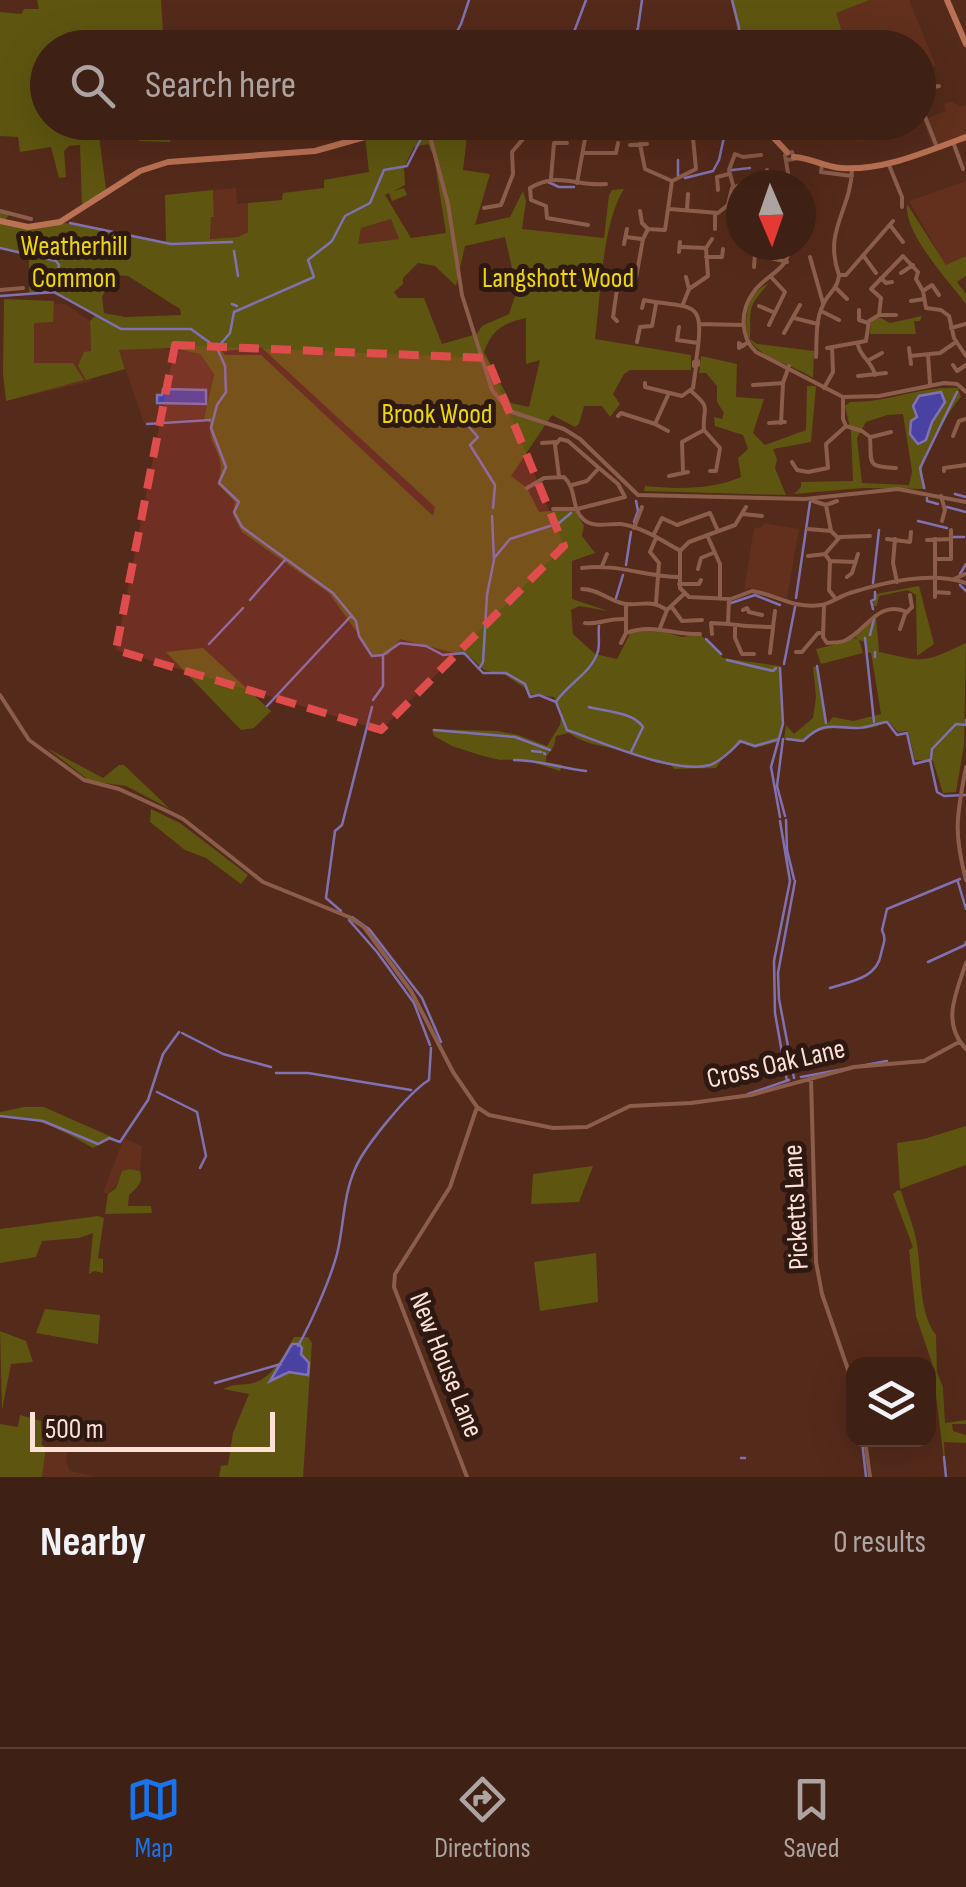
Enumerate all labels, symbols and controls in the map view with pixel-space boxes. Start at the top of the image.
search box [30,30,936,140]
icon: search [65,58,120,113]
text: Search here [145,63,296,108]
north arrow [726,170,816,260]
park label: Weatherhill Common [20,230,128,295]
park label: Langshott Wood [482,262,634,295]
park label: Brook Wood [381,398,493,431]
street label: Cross Oak Lane [704,1032,848,1096]
street label: Picketts Lane [776,1144,816,1270]
street label: New House Lane [402,1288,490,1442]
map controls [846,1357,936,1447]
button: layers [846,1357,936,1447]
scale bar [30,1407,275,1452]
text: 500 m [45,1413,104,1446]
text: Nearby [40,1517,146,1568]
text: 0 results [833,1523,926,1562]
tab: Map [126,1772,181,1865]
tab: Directions [434,1772,531,1865]
tab: Saved [783,1772,840,1865]

